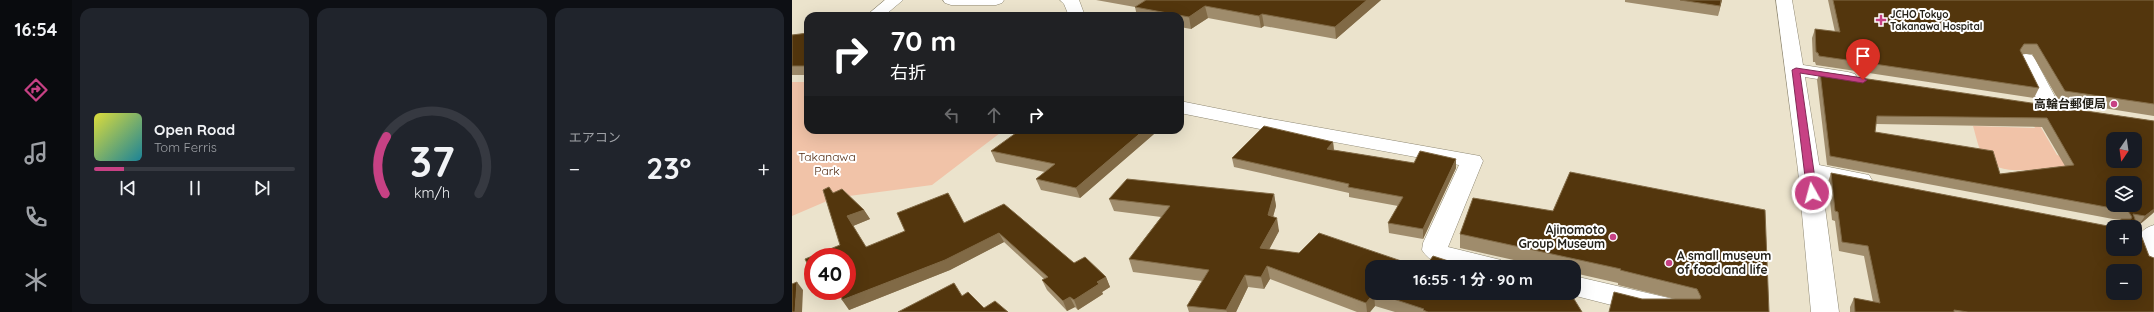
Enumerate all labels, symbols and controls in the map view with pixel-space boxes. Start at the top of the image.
place label: JCHO Tokyo Takanawa Hospital [1890,8,1982,33]
marker: JCHO Tokyo Takanawa Hospital [1875,14,1887,26]
text: 16:54 [15,18,57,41]
text: 70 m [890,23,956,58]
icon: right [824,28,876,80]
pin [1846,39,1880,80]
icon: arrive [1852,45,1874,67]
text: 右折 [890,61,926,84]
icon: directions [22,76,50,104]
place label: 高輪台郵便局 [2034,96,2106,111]
marker: 高輪台郵便局 [2109,99,2119,109]
icon: left [941,104,963,126]
icon: ahead [983,104,1005,126]
icon: right [1025,104,1047,126]
text: Open Road [154,120,235,139]
text: エアコン [569,129,621,145]
north arrow [2106,132,2142,168]
map controls [2106,132,2142,300]
text: 37 [409,135,455,187]
icon: music [22,139,50,167]
text: Tom Ferris [154,139,217,155]
text: 23° [646,149,691,187]
park label: Takanawa Park [798,149,856,178]
text: − [569,155,580,183]
text: + [758,155,770,183]
position arrow [1791,172,1833,214]
button: layers [2106,176,2142,212]
icon: previous [117,177,139,199]
icon: pause [184,177,206,199]
icon: next [251,177,273,199]
text: km/h [414,184,450,202]
icon: phone [22,203,50,231]
button: + [2106,220,2142,256]
place label: Ajinomoto Group Museum [1518,222,1605,251]
marker: Ajinomoto Group Museum [1608,232,1618,242]
speed limit sign: 40 [804,248,856,300]
place label: A small museum of food and life [1677,248,1771,277]
marker: A small museum of food and life [1664,258,1674,268]
button: − [2106,264,2142,300]
icon: climate [22,266,50,294]
text: 16:55 · 1 分 · 90 m [1413,270,1533,289]

